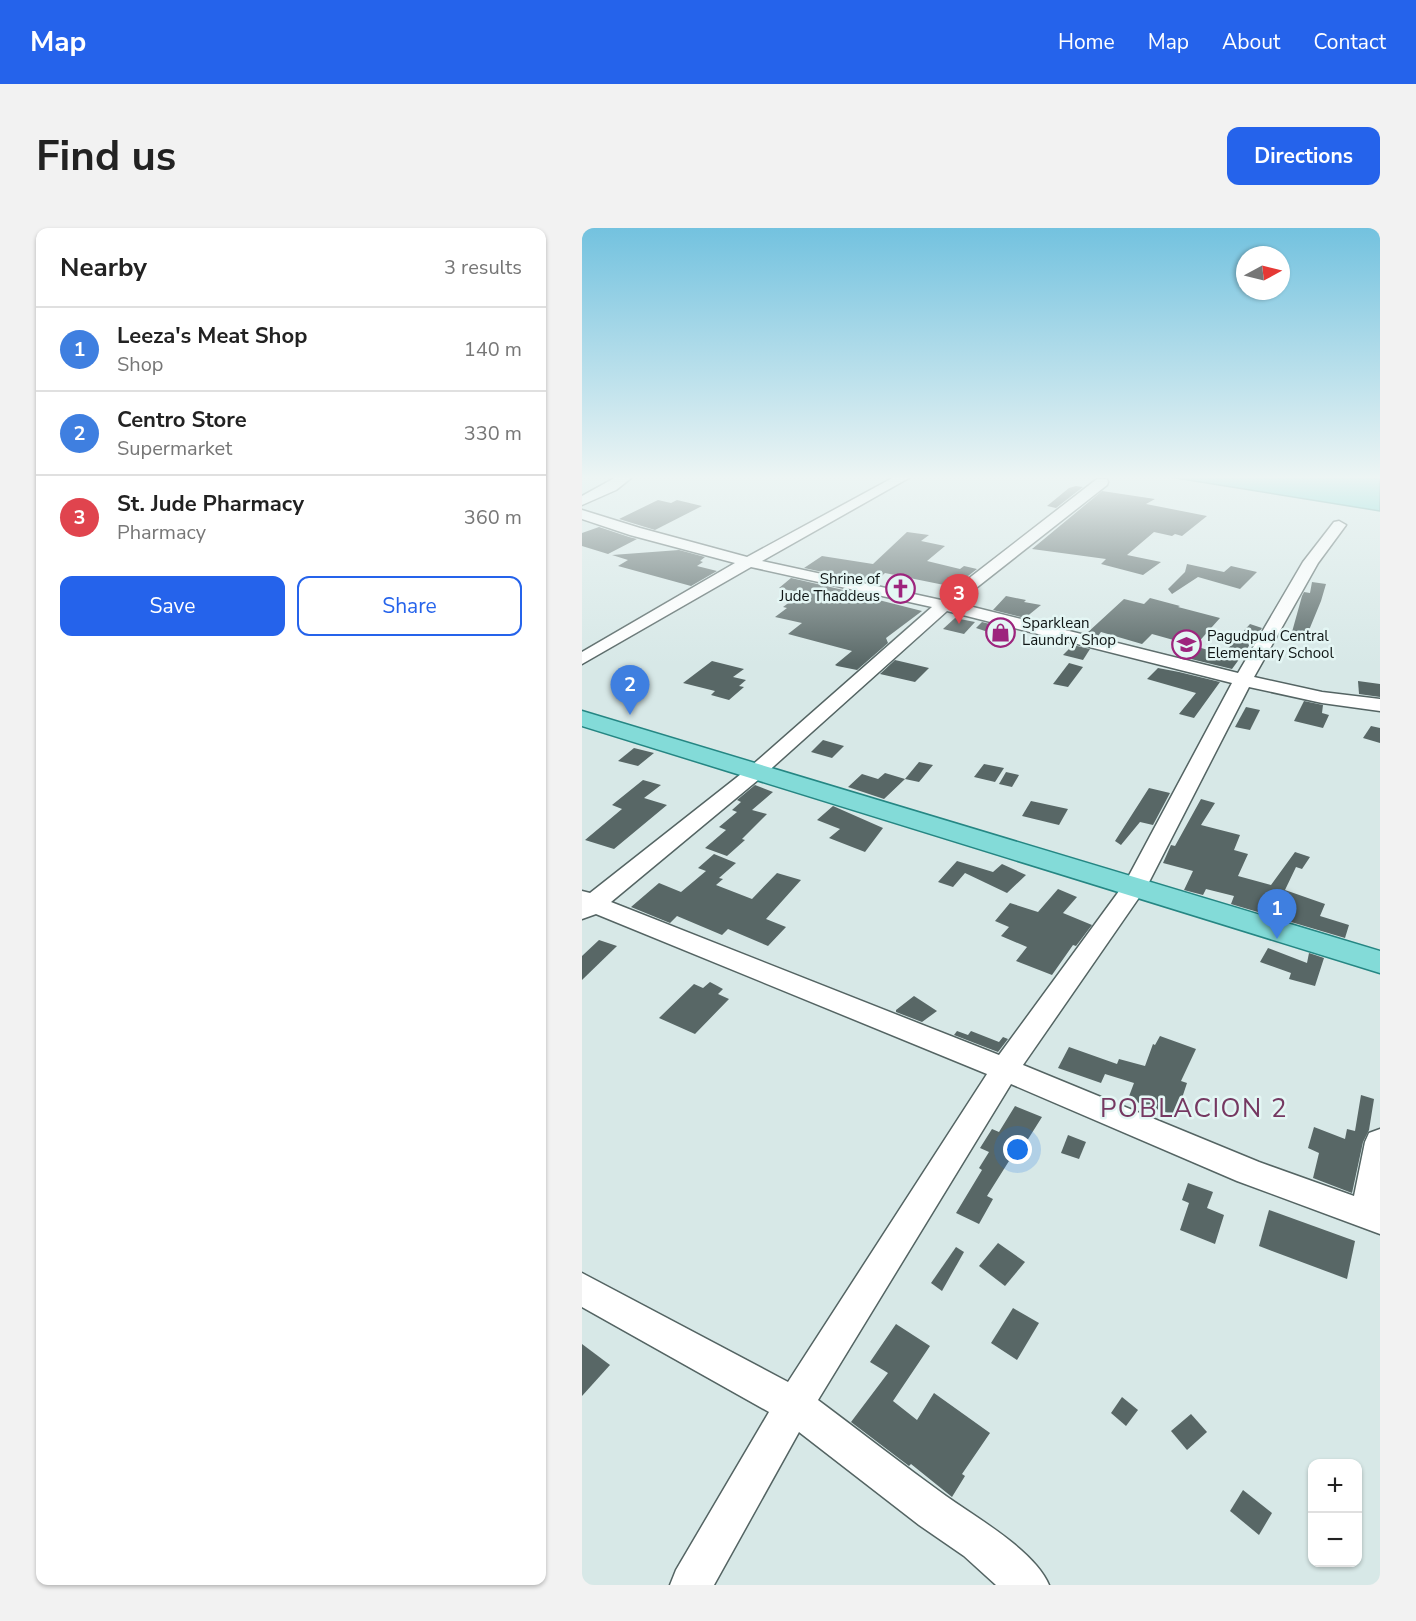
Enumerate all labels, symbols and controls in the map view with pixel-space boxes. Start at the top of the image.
text: Map [30,23,86,61]
text: Home [1058,28,1115,56]
text: Map [1148,28,1189,56]
text: About [1222,28,1280,56]
text: Contact [1313,28,1386,56]
button: Directions [1227,127,1380,185]
text: Find us [36,128,176,185]
north arrow [1236,246,1290,300]
text: Nearby [60,250,147,285]
text: 3 results [444,254,522,281]
text: Leeza's Meat Shop [117,321,307,351]
text: 1 [74,336,86,363]
text: 140 m [464,336,522,363]
text: Shop [117,351,163,378]
text: Centro Store [117,405,247,435]
text: 2 [74,420,86,447]
text: 330 m [464,420,522,447]
text: Supermarket [117,435,232,462]
text: St. Jude Pharmacy [117,489,304,519]
text: 3 [74,504,86,531]
text: 360 m [464,504,522,531]
text: Pharmacy [117,519,206,546]
place label: Shrine of Jude Thaddeus [779,569,881,606]
church icon: Shrine of Jude Thaddeus [885,572,917,604]
pin: 3 [940,574,979,624]
button: Save [60,576,285,636]
button: Share [297,576,522,636]
place label: Sparklean Laundry Shop [1022,613,1116,650]
shop icon: Sparklean Laundry Shop [985,616,1017,648]
place label: Pagudpud Central Elementary School [1207,626,1334,663]
school or university icon: Pagudpud Central Elementary School [1170,629,1202,661]
pin: 2 [610,666,650,715]
pin: 1 [1258,890,1296,939]
district label: POBLACION 2 [1100,1091,1288,1126]
your location [1003,1135,1032,1164]
map controls [1308,1459,1362,1567]
button: + [1308,1459,1362,1513]
button: − [1308,1513,1362,1567]

